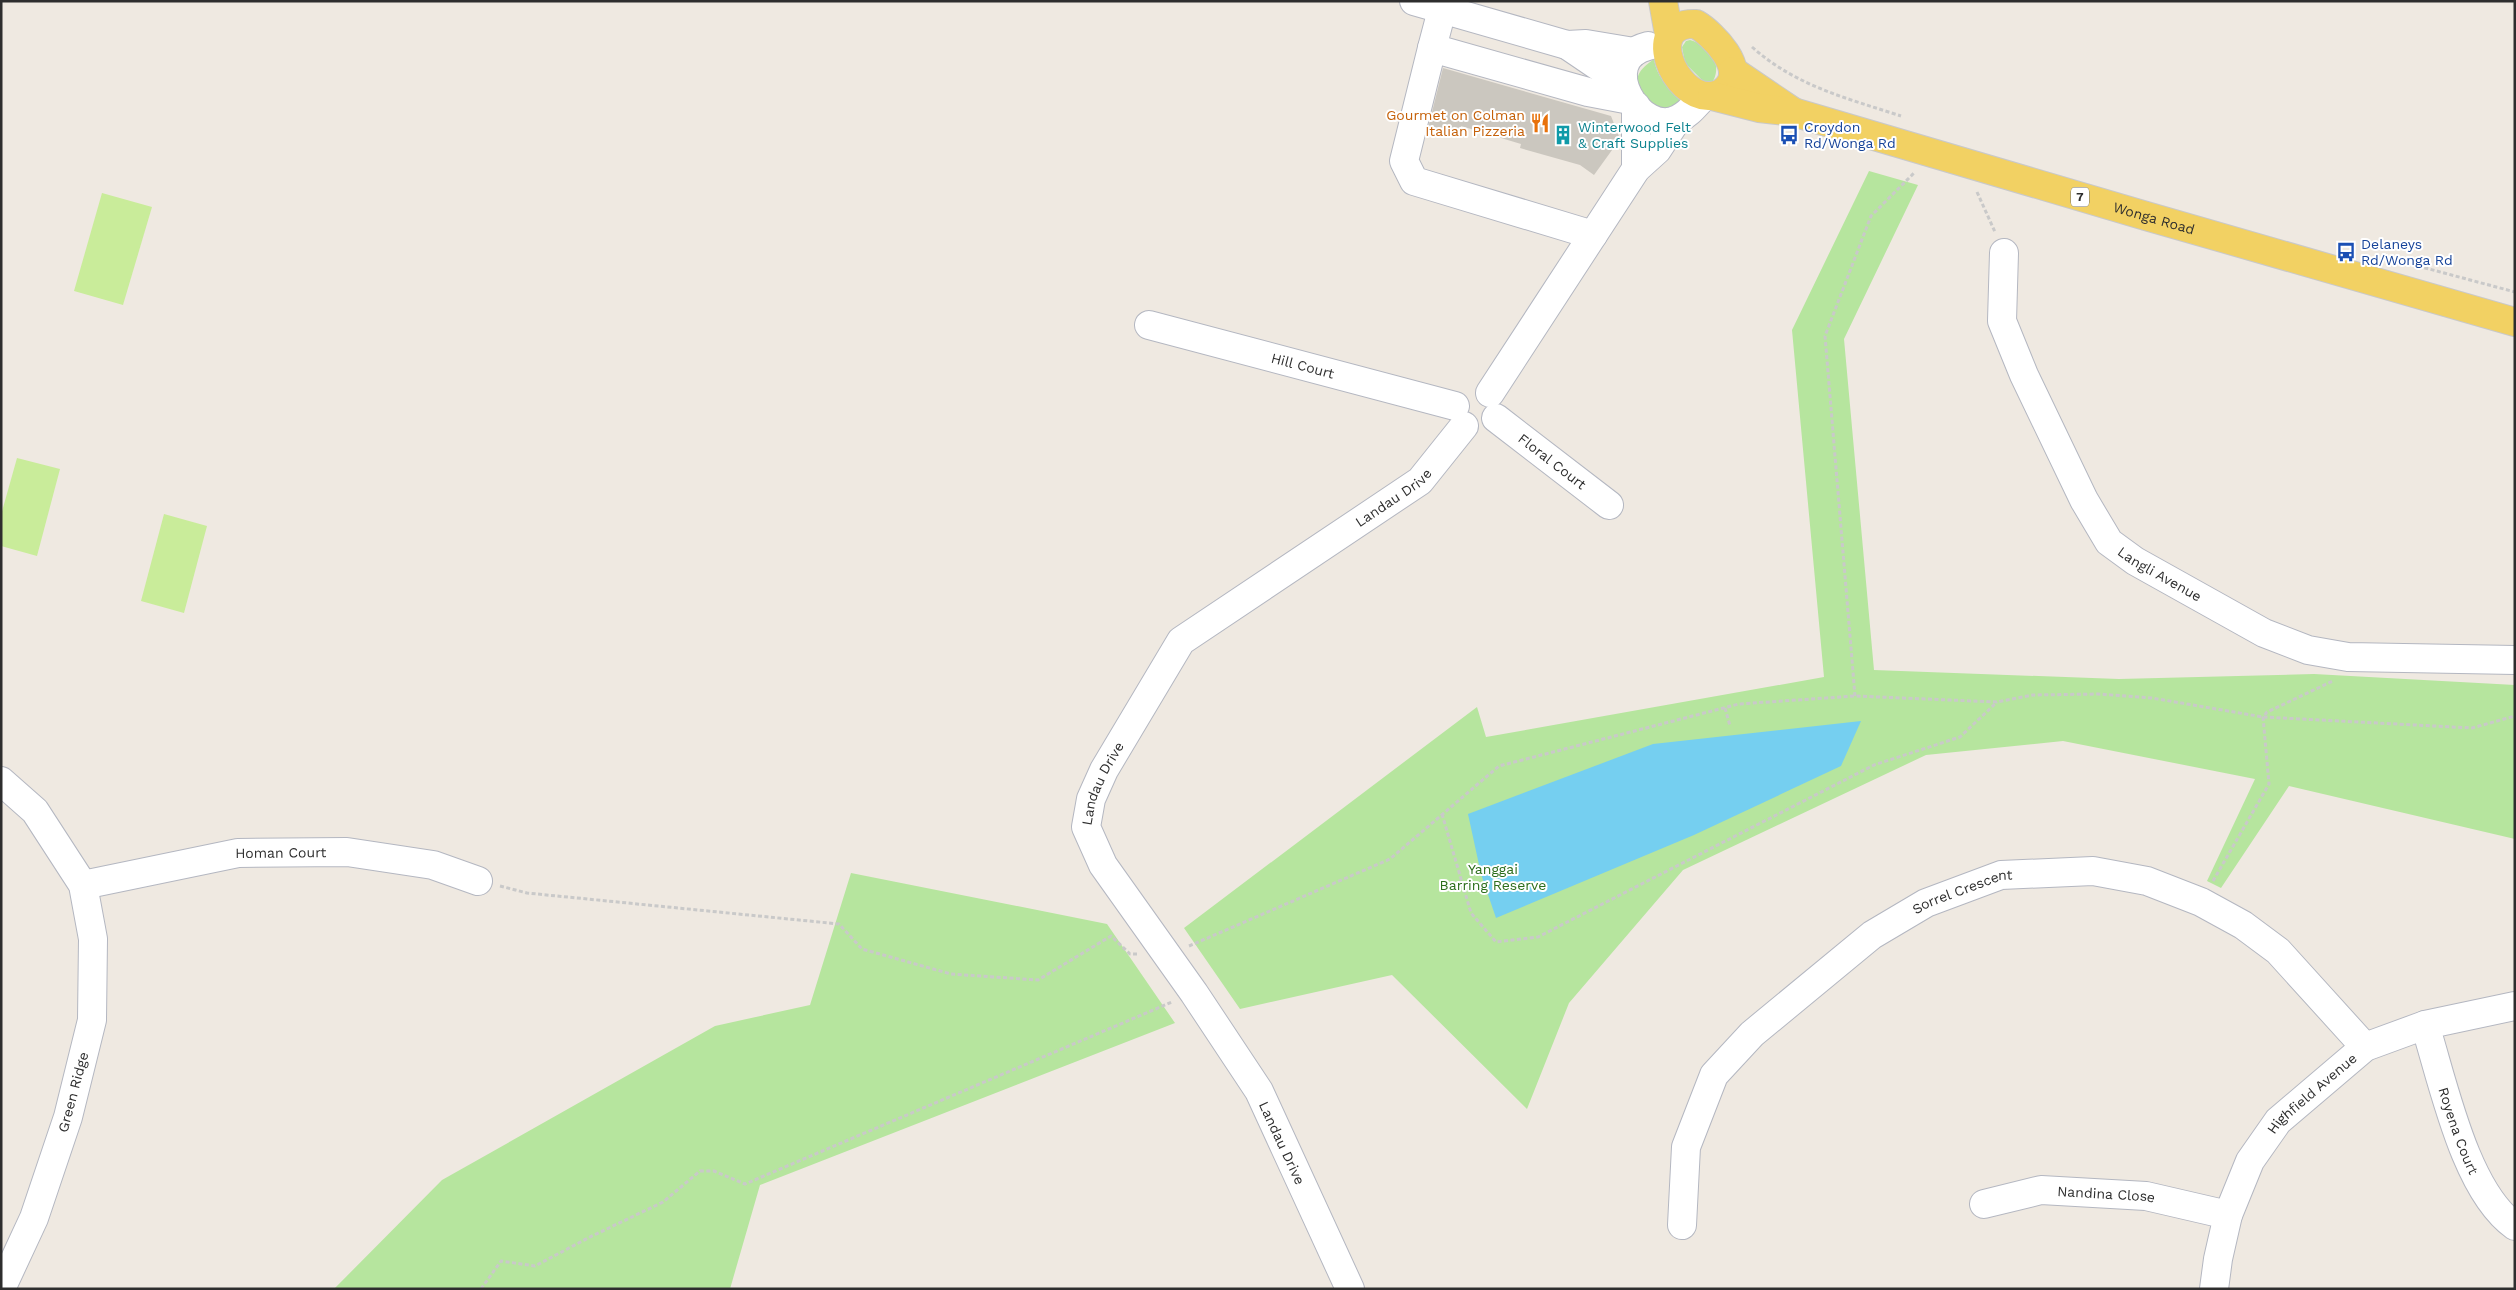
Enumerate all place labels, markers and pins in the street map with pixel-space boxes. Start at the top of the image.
place label: Gourmet on Colman Italian Pizzeria [1386,107,1525,139]
restaurant icon: Gourmet on Colman Italian Pizzeria [1529,112,1551,134]
place label: Winterwood Felt & Craft Supplies [1578,119,1691,151]
place label: Croydon Rd/Wonga Rd [1804,119,1896,151]
building icon: Winterwood Felt & Craft Supplies [1552,124,1574,146]
bus stop icon: Croydon Rd/Wonga Rd [1778,124,1800,146]
place label: Delaneys Rd/Wonga Rd [2361,236,2453,268]
bus stop icon: Delaneys Rd/Wonga Rd [2335,241,2357,263]

